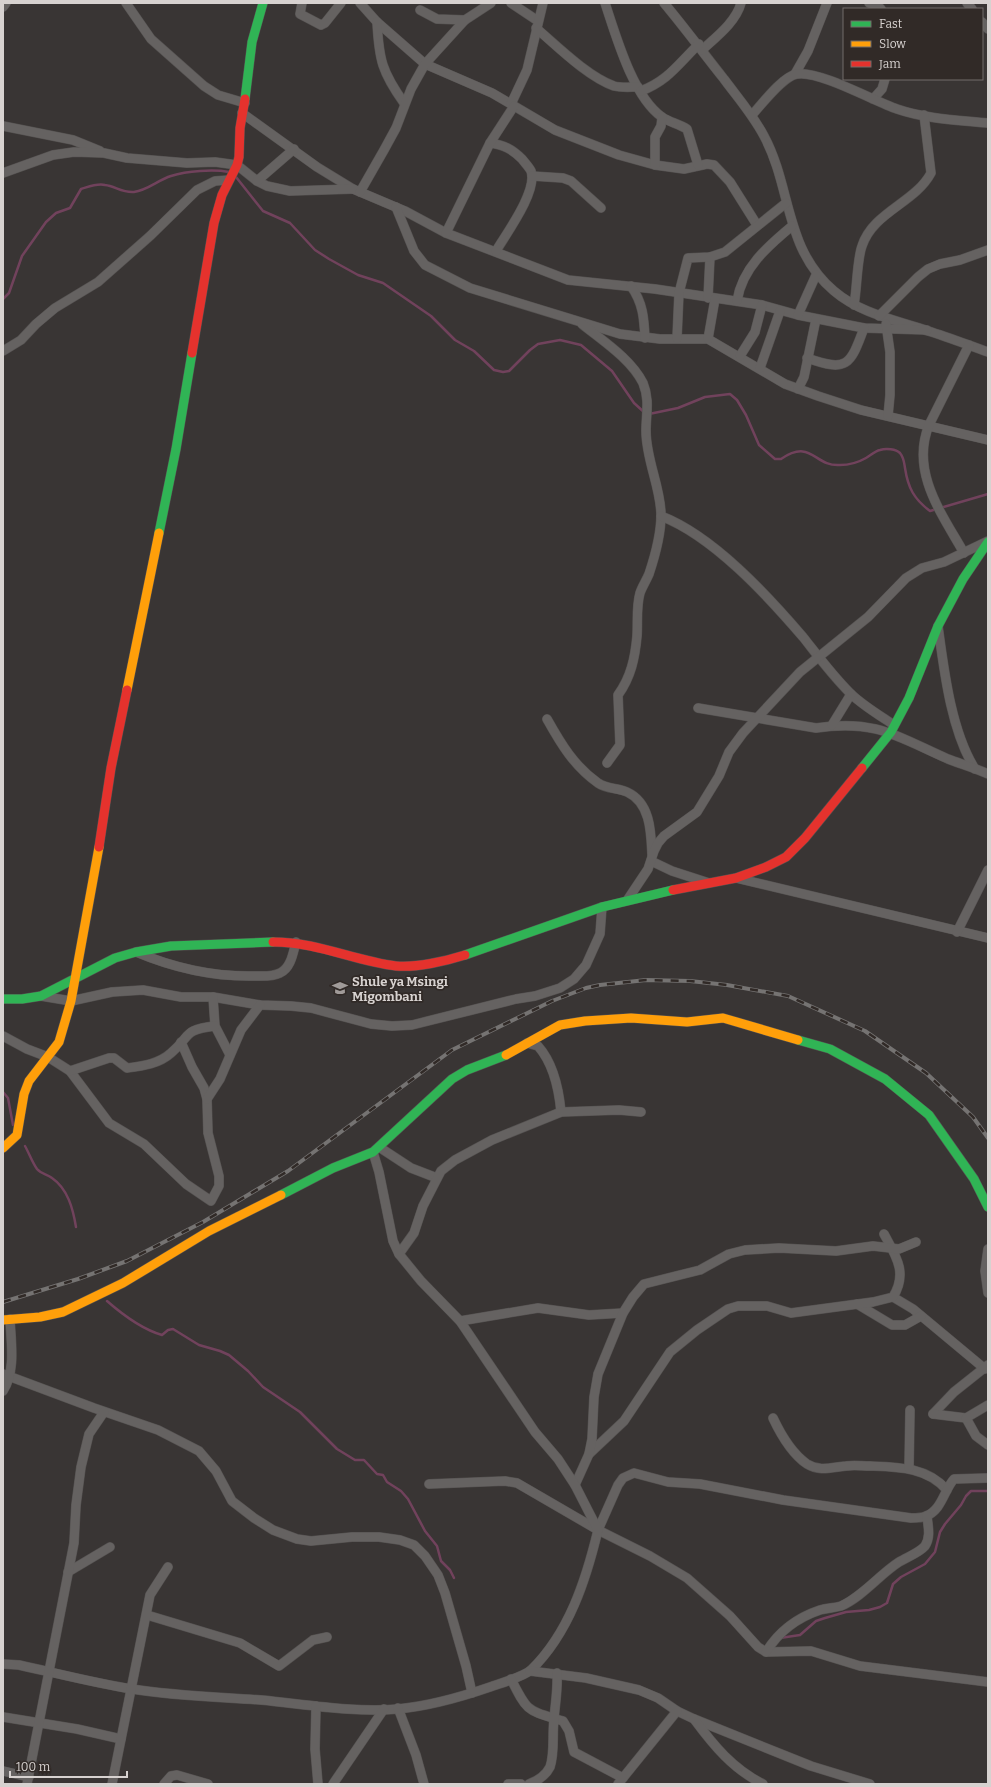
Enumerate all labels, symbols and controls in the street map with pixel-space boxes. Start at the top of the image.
legend [843,8,983,80]
text: Fast [879,17,903,31]
text: Slow [879,37,906,51]
text: Jam [878,57,901,71]
place label: Shule ya Msingi Migombani [352,974,448,1004]
school or university icon: Shule ya Msingi Migombani [331,979,349,997]
scale bar [10,1753,127,1779]
text: 100 m [16,1760,51,1774]

